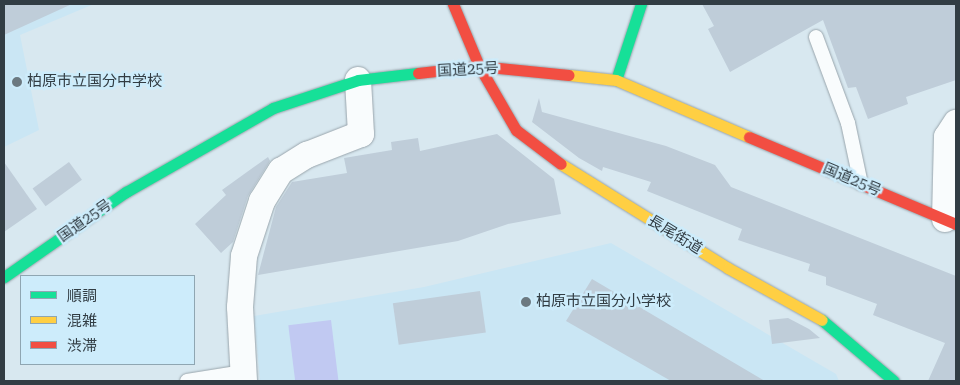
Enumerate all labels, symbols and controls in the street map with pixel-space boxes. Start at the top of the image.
street label: 国道25号 [437,59,499,81]
place label: 柏原市立国分中学校 [27,73,162,91]
marker: 柏原市立国分中学校 [11,76,23,88]
street label: 国道25号 [820,160,884,200]
street label: 国道25号 [55,196,115,246]
street label: 長尾街道 [645,212,705,258]
legend [20,275,195,365]
text: 順調 [67,287,97,305]
place label: 柏原市立国分小学校 [536,293,671,311]
marker: 柏原市立国分小学校 [520,296,532,308]
text: 混雑 [67,312,97,330]
text: 渋滞 [67,337,97,355]

